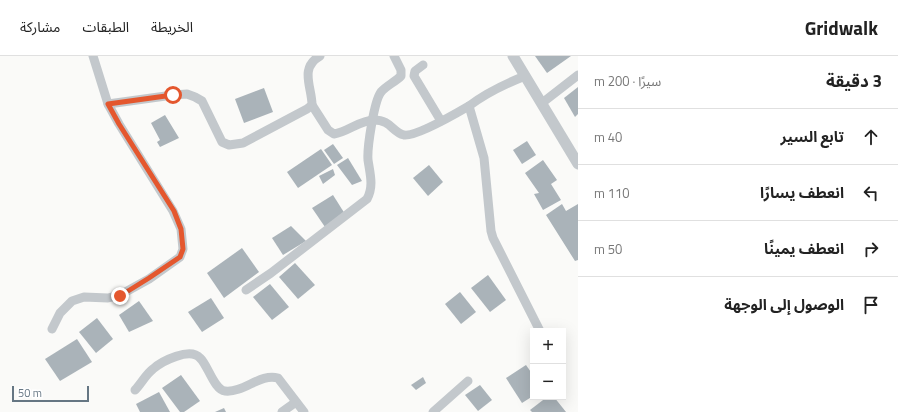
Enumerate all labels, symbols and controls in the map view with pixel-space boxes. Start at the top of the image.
text: Gridwalk [805,13,878,42]
text: مشاركة [20,16,60,37]
text: الطبقات [82,16,129,37]
text: الخريطة [151,16,193,37]
text: 3 دقيقة [826,68,882,94]
text: سيرًا · 200 m [594,71,661,91]
route start [164,86,182,104]
text: تابع السير [781,125,844,148]
icon: ahead [860,126,882,148]
text: 40 m [594,127,622,147]
text: انعطف يسارًا [760,181,844,204]
icon: left [860,182,882,204]
text: 110 m [594,183,630,203]
text: انعطف يمينًا [764,237,844,260]
icon: right [860,238,882,260]
text: 50 m [594,239,622,259]
route end [111,287,129,305]
text: الوصول إلى الوجهة [724,293,844,316]
icon: arrive [860,294,882,316]
map controls [530,328,566,400]
button: + [530,328,566,364]
button: − [530,364,566,400]
scale bar [12,384,89,403]
text: 50 m [18,385,42,401]

